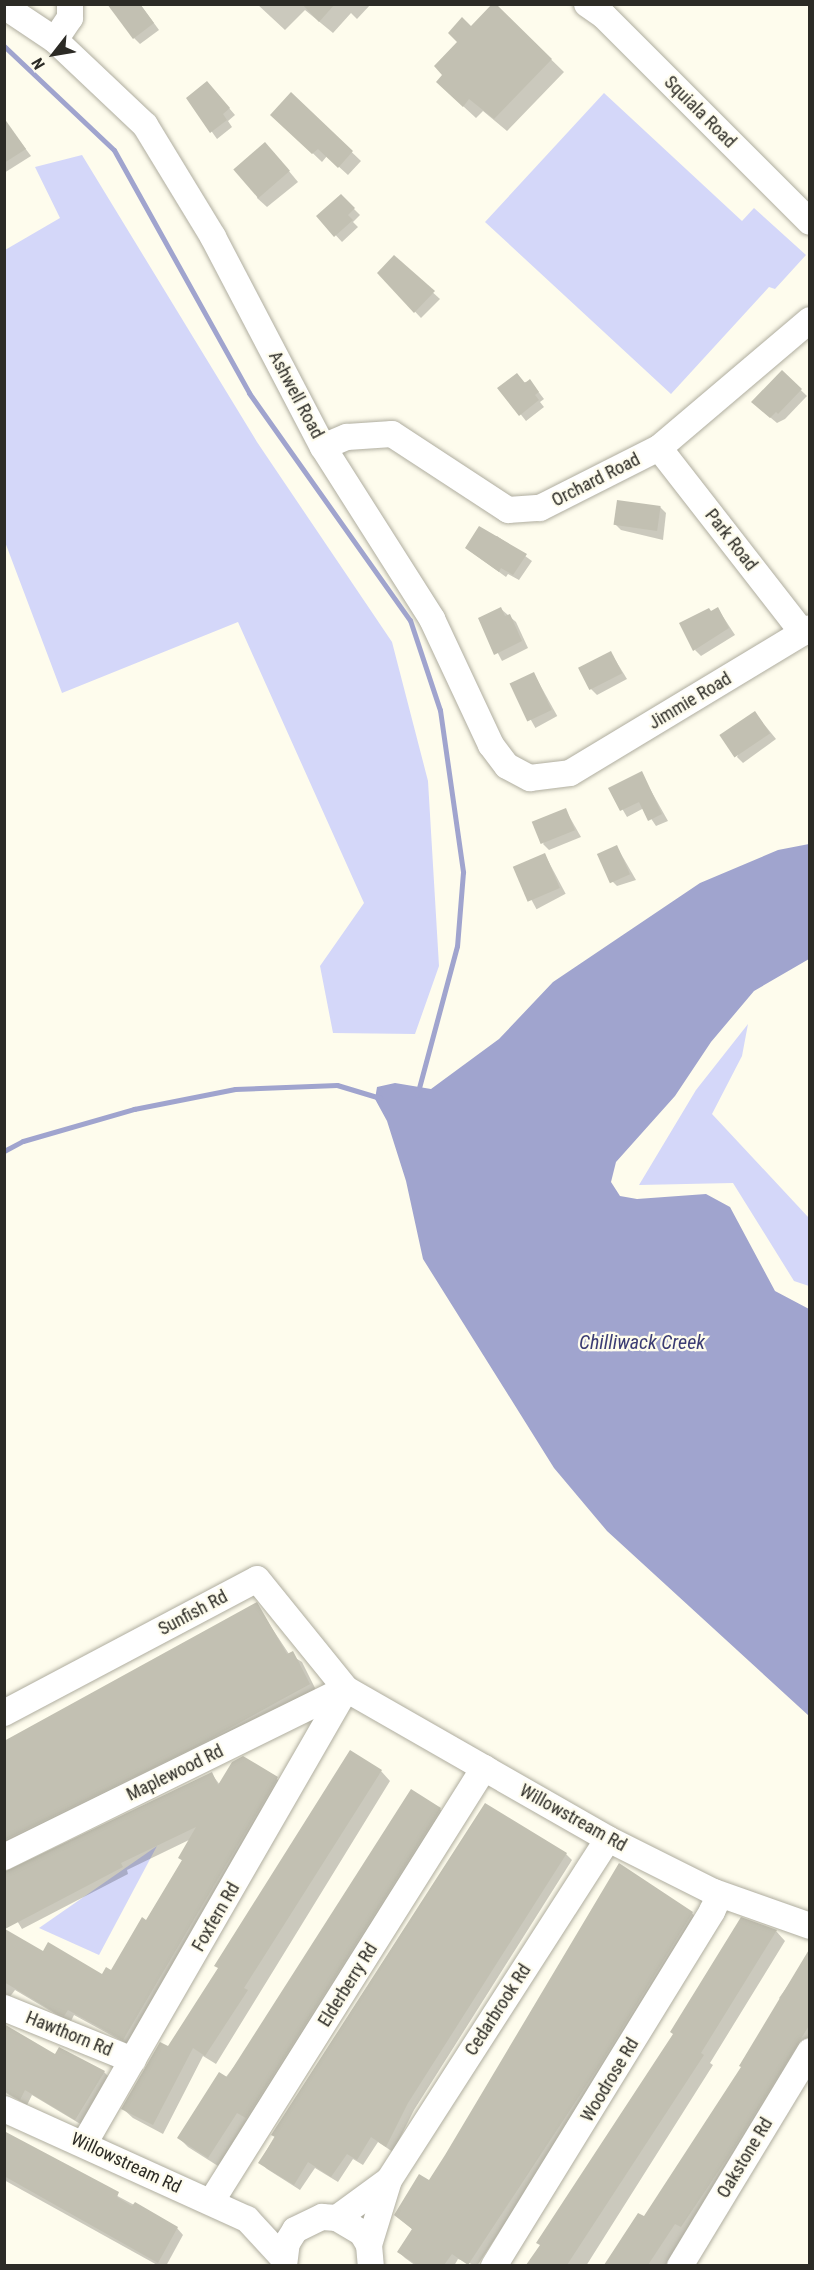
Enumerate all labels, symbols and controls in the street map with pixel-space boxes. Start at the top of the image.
north arrow [24,24,84,84]
text: N [27,54,49,73]
street label: Squiala Road [660,72,740,152]
street label: Ashwell Road [264,348,328,442]
street label: Orchard Road [548,449,644,511]
street label: Park Road [700,505,762,575]
street label: Jimmie Road [645,668,735,734]
water label: Chilliwack Creek [579,1330,705,1354]
street label: Sunfish Rd [155,1586,231,1640]
street label: Maplewood Rd [123,1740,227,1806]
street label: Willowstream Rd [516,1780,630,1856]
street label: Foxfern Rd [188,1879,244,1955]
street label: Elderberry Rd [314,1939,382,2031]
street label: Cedarbrook Rd [460,1960,536,2060]
street label: Hawthorn Rd [23,2007,115,2061]
street label: Woodrose Rd [577,2034,643,2126]
street label: Oakstone Rd [713,2114,777,2202]
street label: Willowstream Rd [68,2128,184,2198]

